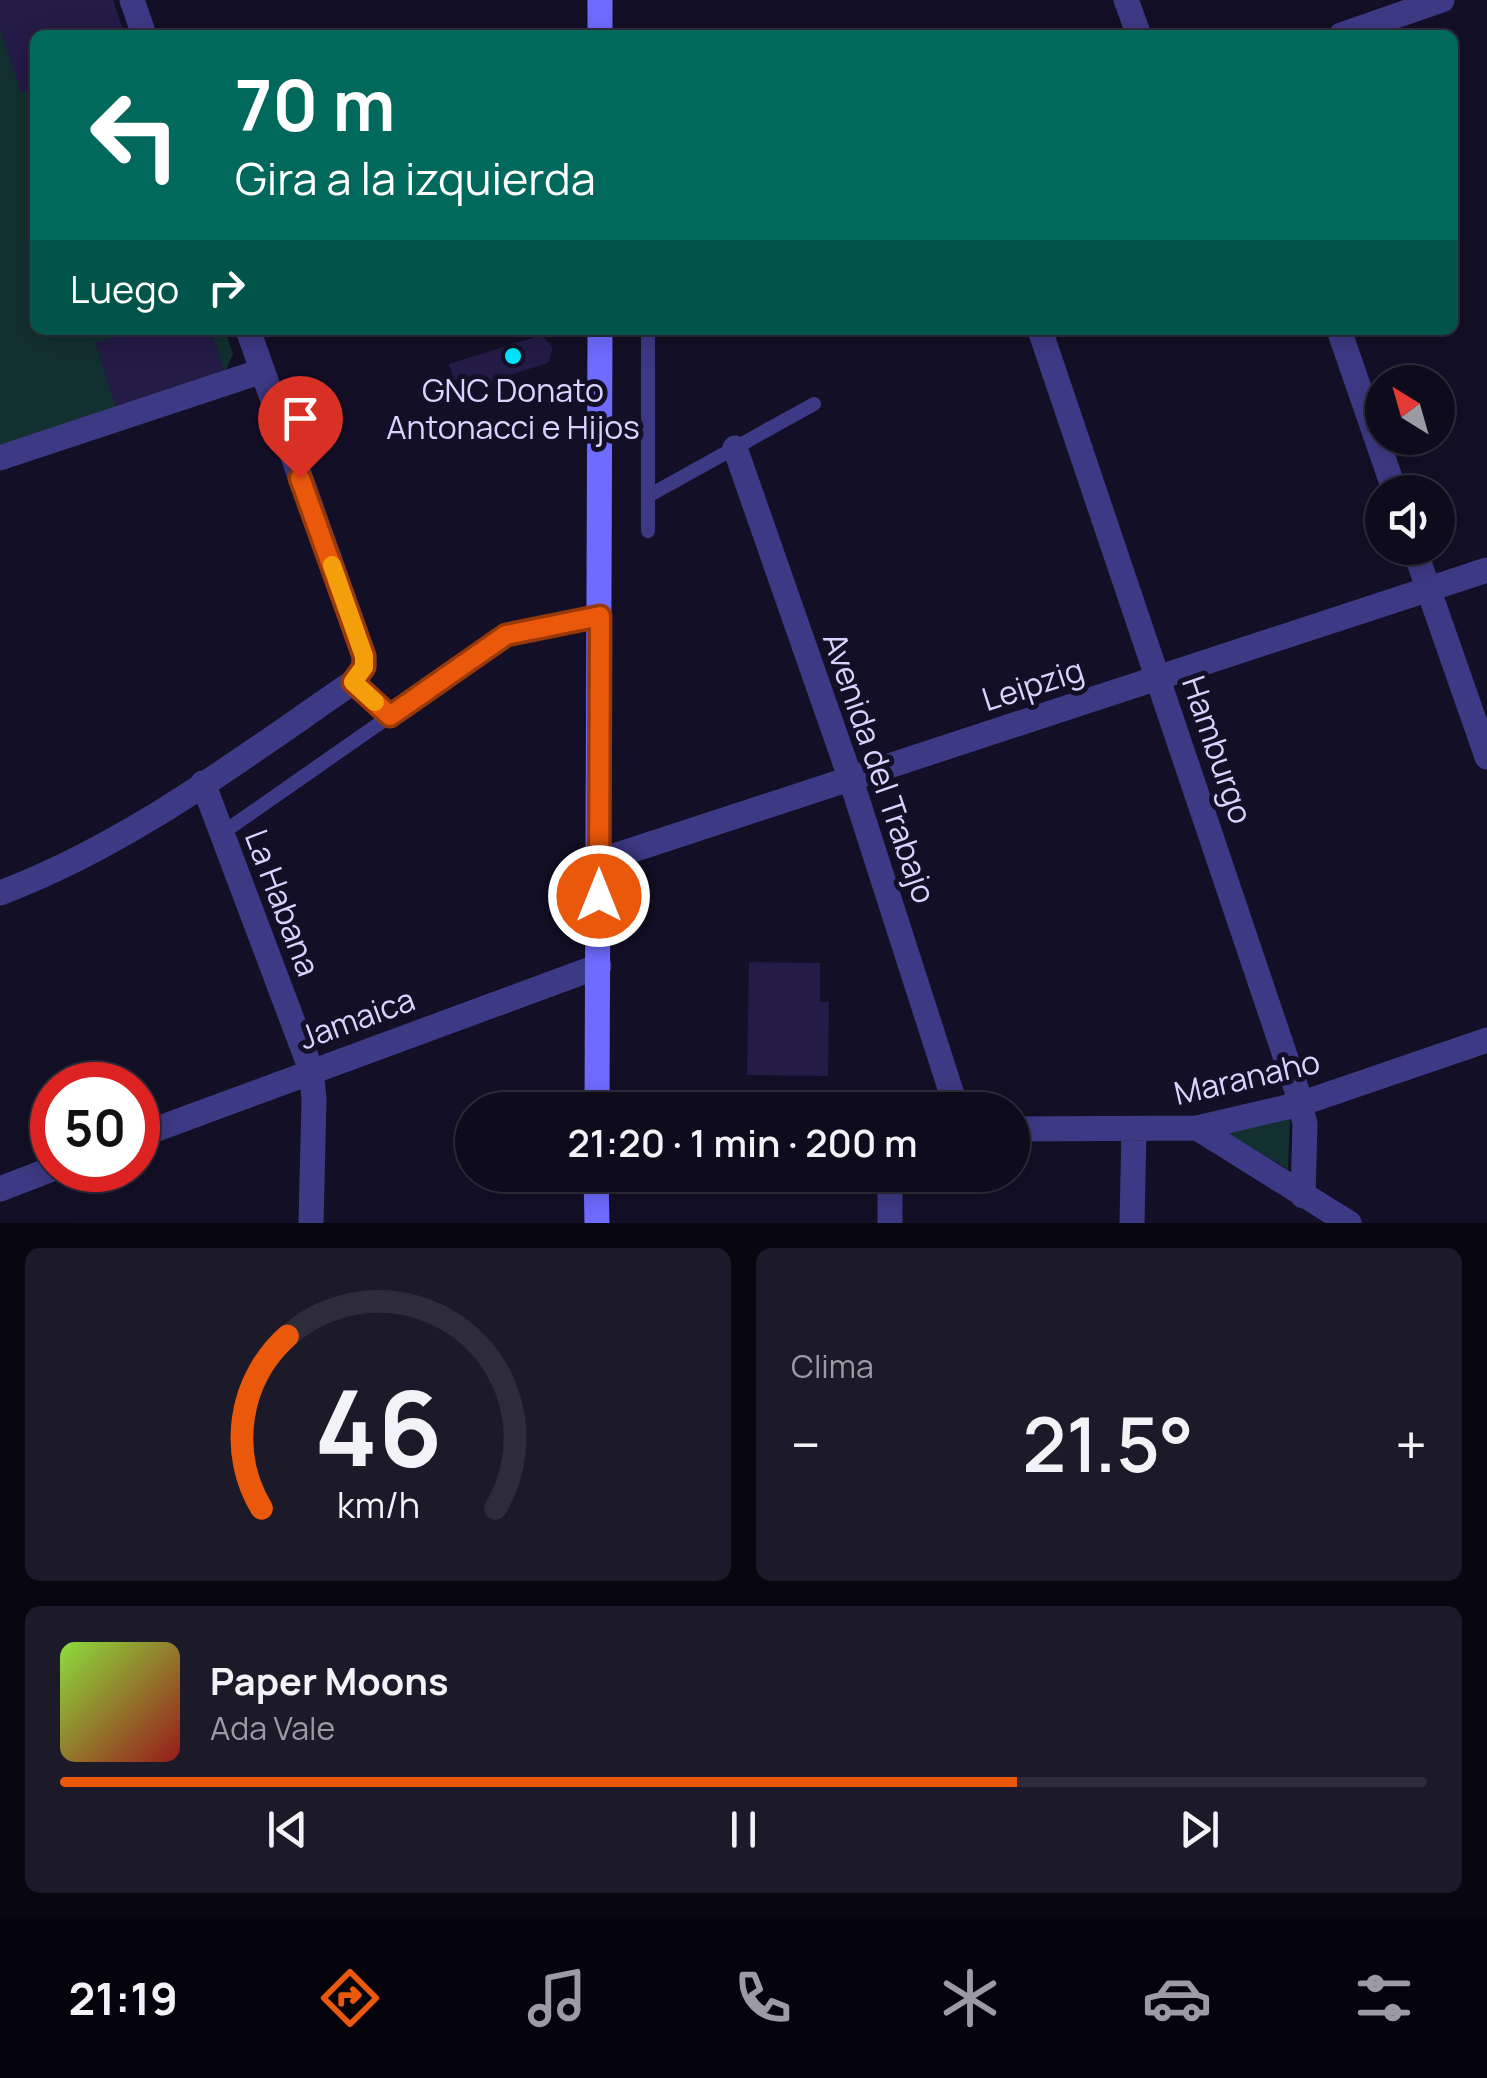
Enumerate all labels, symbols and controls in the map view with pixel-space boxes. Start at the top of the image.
text: 70 m [235,56,395,152]
icon: left [70,70,200,200]
text: Gira a la izquierda [235,147,596,209]
icon: right [199,260,254,315]
text: Luego [70,262,179,314]
marker: GNC Donato Antonacci e Hijos [502,345,524,367]
north arrow [1365,365,1455,455]
map controls [1365,365,1455,565]
place label: GNC Donato Antonacci e Hijos [386,368,640,449]
pin [258,376,343,479]
icon: arrive [273,391,328,446]
button: sound [1365,475,1455,565]
street label: Avenida del Trabajo [813,626,947,909]
street label: Leipzig [976,647,1089,721]
street label: Hamburgo [1172,670,1264,829]
street label: La Habana [235,823,331,982]
position arrow [547,844,651,948]
street label: Jamaica [293,977,421,1059]
street label: Maranaho [1170,1039,1324,1115]
speed limit sign: 50 [30,1062,160,1192]
text: 21:20 · 1 min · 200 m [568,1116,917,1168]
text: Clima [791,1344,874,1388]
text: 46 [314,1355,442,1497]
text: 21.5° [1022,1392,1194,1495]
text: − [791,1406,821,1482]
text: + [1395,1406,1427,1482]
text: km/h [336,1480,420,1529]
text: Paper Moons [210,1654,449,1706]
text: Ada Vale [210,1706,335,1750]
icon: previous [260,1802,315,1857]
icon: pause [716,1802,771,1857]
icon: next [1172,1802,1227,1857]
icon: directions [315,1963,385,2033]
icon: music [522,1963,592,2033]
icon: phone [728,1963,798,2033]
icon: climate [935,1963,1005,2033]
icon: car [1142,1963,1212,2033]
icon: filters [1349,1963,1419,2033]
text: 21:19 [68,1967,178,2029]

